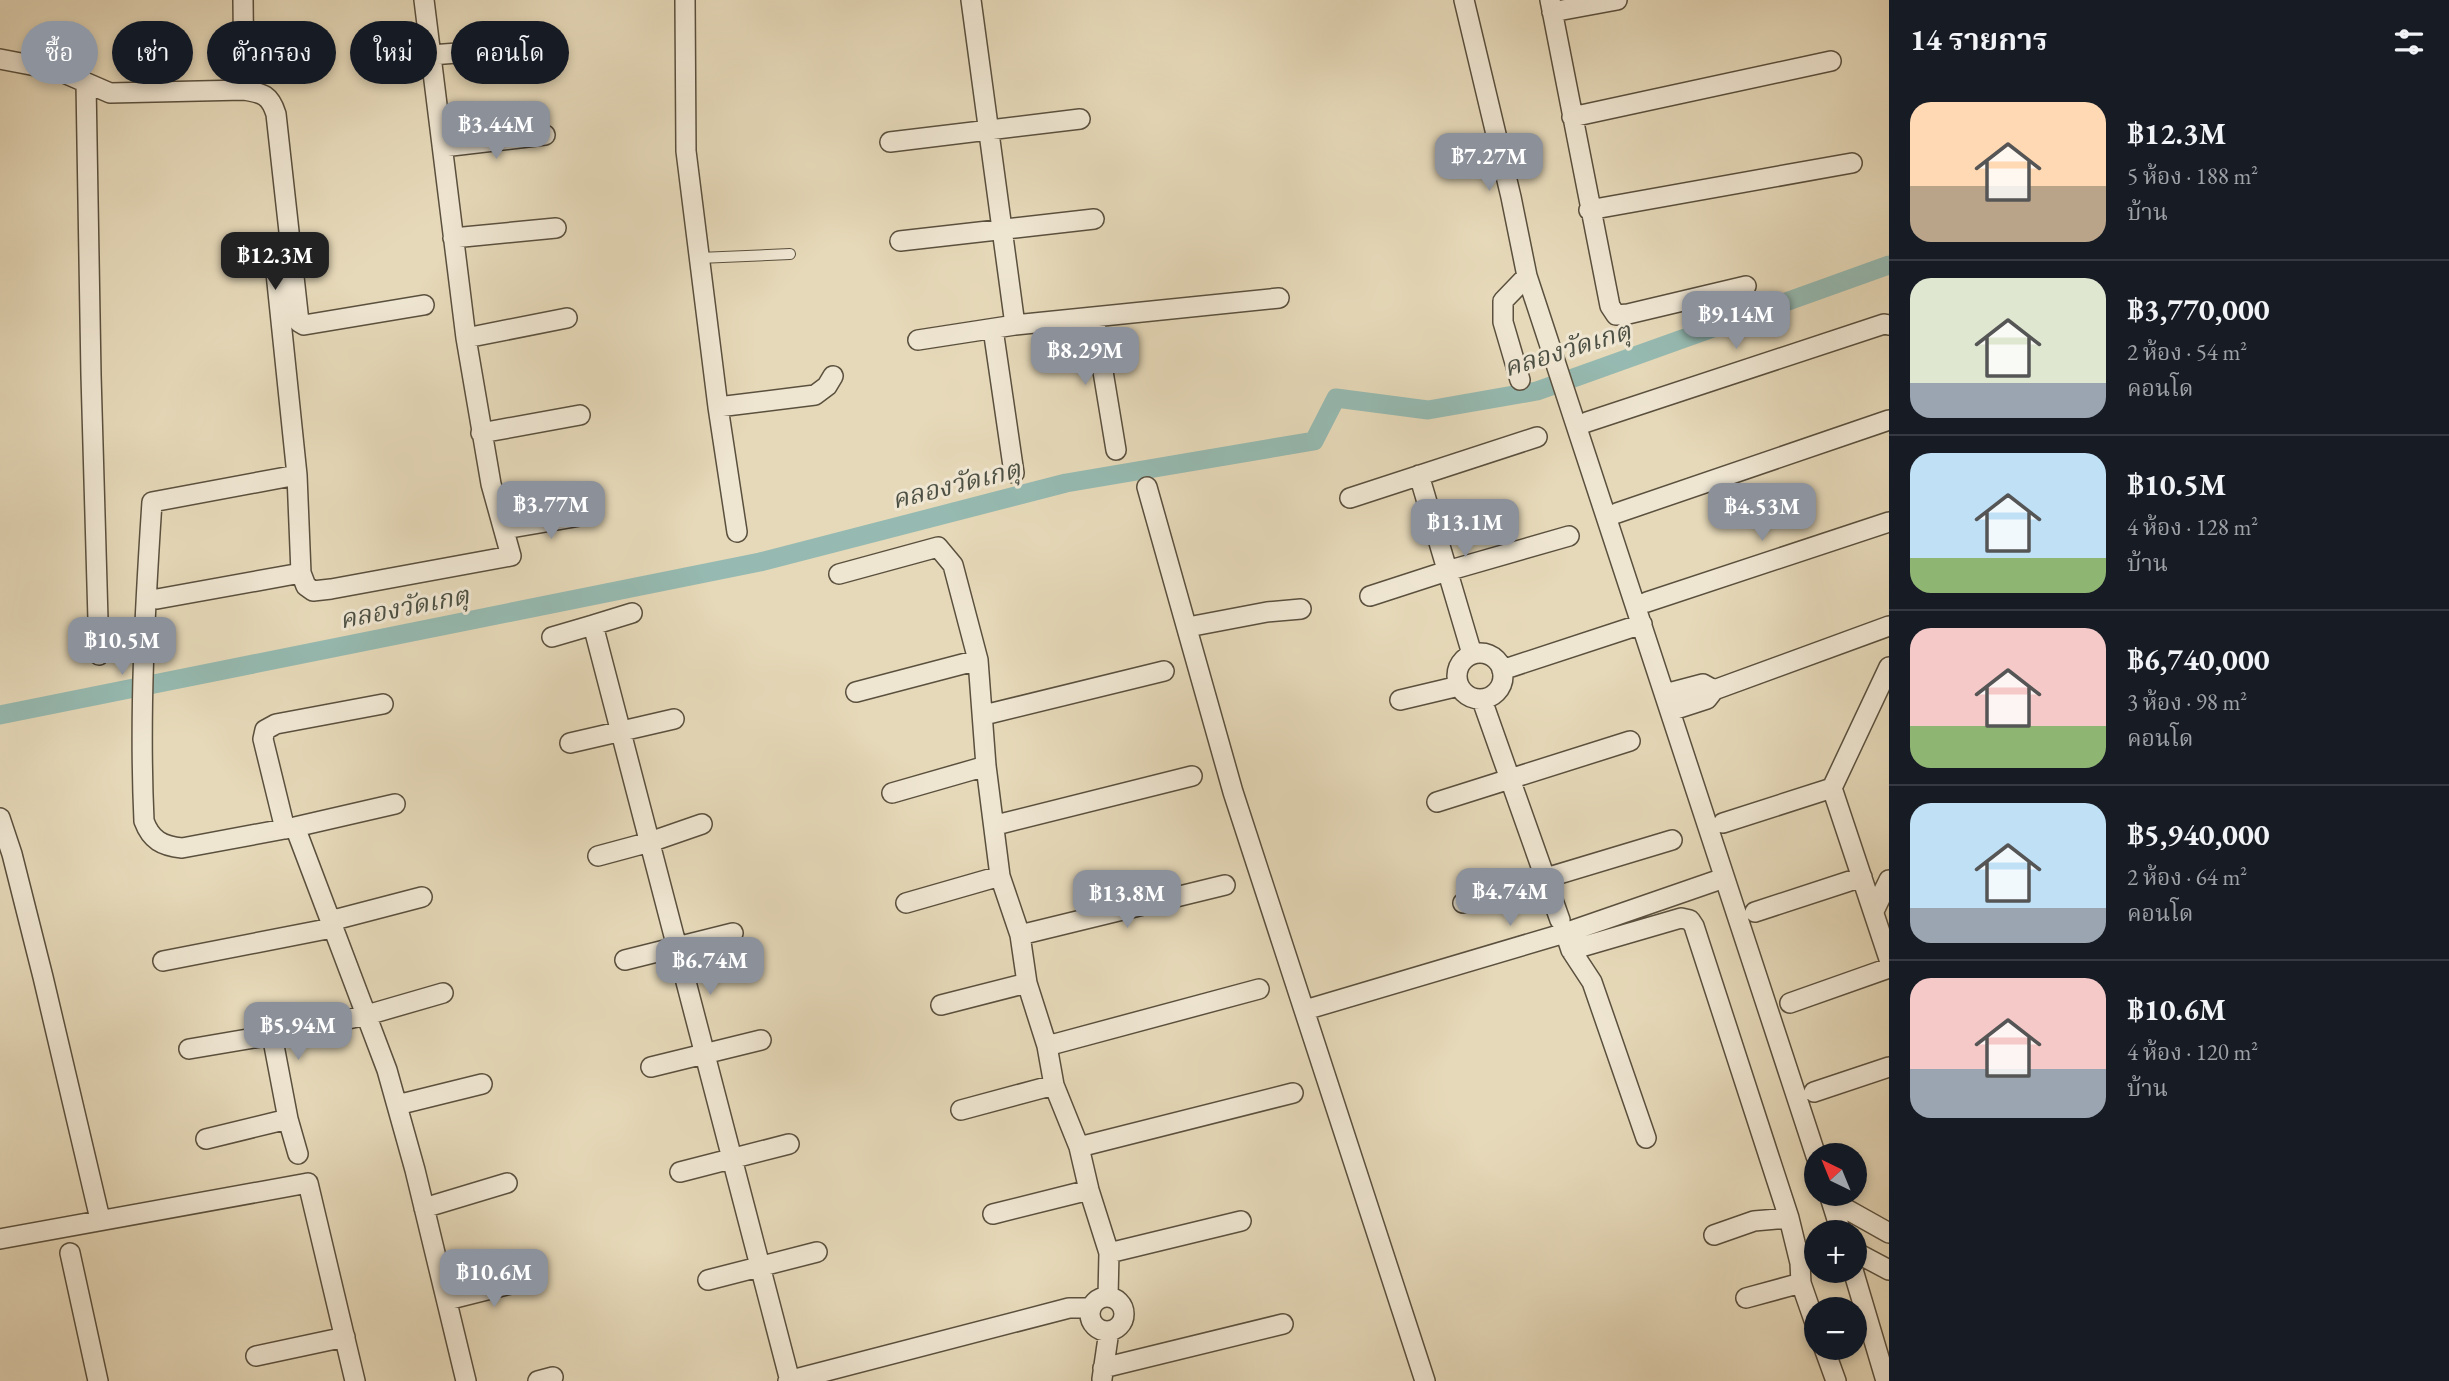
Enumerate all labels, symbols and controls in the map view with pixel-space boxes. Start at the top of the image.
text: 14 รายการ [1910,20,2048,59]
chip: ซื้อ [21,21,98,84]
chip: เช่า [112,21,193,84]
chip: ตัวกรอง [207,21,336,84]
chip: ใหม่ [350,21,437,84]
chip: คอนโด [451,21,569,84]
icon: filters [2390,23,2428,61]
pin: ฿3.44M [439,102,553,161]
text: ฿3.44M [458,109,534,139]
text: ฿12.3M [2127,114,2226,153]
icon: home [1966,130,2050,214]
pin: ฿7.27M [1432,134,1546,193]
text: ฿7.27M [1451,141,1527,171]
text: 5 ห้อง · 188 m² [2127,161,2258,191]
text: บ้าน [2127,197,2168,227]
pin: ฿12.3M [218,232,332,292]
text: ฿12.3M [237,240,313,270]
text: ฿3,770,000 [2127,290,2270,329]
pin: ฿9.14M [1679,292,1793,351]
text: ฿9.14M [1698,299,1774,329]
icon: home [1966,306,2050,390]
water label: คลองวัดเกตุ [1499,313,1635,384]
pin: ฿8.29M [1028,328,1142,387]
text: ฿8.29M [1047,335,1123,365]
text: 2 ห้อง · 54 m² [2127,337,2247,367]
text: คอนโด [2127,373,2194,403]
water label: คลองวัดเกตุ [888,451,1024,516]
text: ฿10.5M [2127,465,2226,504]
icon: home [1966,481,2050,565]
pin: ฿3.77M [494,482,608,541]
pin: ฿4.53M [1705,484,1819,543]
text: ฿3.77M [513,489,589,519]
text: ฿4.53M [1724,491,1800,521]
pin: ฿13.1M [1408,500,1522,559]
text: ฿13.1M [1427,507,1503,537]
text: 4 ห้อง · 128 m² [2127,512,2258,542]
text: บ้าน [2127,548,2168,578]
water label: คลองวัดเกตุ [336,578,472,636]
pin: ฿10.5M [65,618,179,677]
text: ฿10.5M [84,625,160,655]
text: ฿6,740,000 [2127,640,2270,679]
icon: home [1966,656,2050,740]
text: 3 ห้อง · 98 m² [2127,687,2247,717]
text: คอนโด [2127,723,2194,753]
text: ฿5,940,000 [2127,815,2270,854]
icon: home [1966,831,2050,915]
text: 2 ห้อง · 64 m² [2127,862,2247,892]
pin: ฿4.74M [1453,869,1567,928]
pin: ฿13.8M [1070,870,1184,930]
text: ฿4.74M [1472,876,1548,906]
text: ฿13.8M [1089,878,1165,908]
text: คอนโด [2127,898,2194,928]
pin: ฿6.74M [653,937,767,997]
text: ฿6.74M [672,945,748,975]
text: ฿10.6M [2127,990,2226,1029]
pin: ฿5.94M [241,1002,355,1062]
icon: home [1966,1006,2050,1090]
text: ฿5.94M [260,1010,336,1040]
text: 4 ห้อง · 120 m² [2127,1037,2258,1067]
text: บ้าน [2127,1073,2168,1103]
north arrow [1804,1143,1867,1206]
map controls [1804,1143,1867,1360]
button: + [1804,1220,1867,1283]
pin: ฿10.6M [437,1250,551,1309]
text: ฿10.6M [456,1257,532,1287]
button: − [1804,1297,1867,1360]

